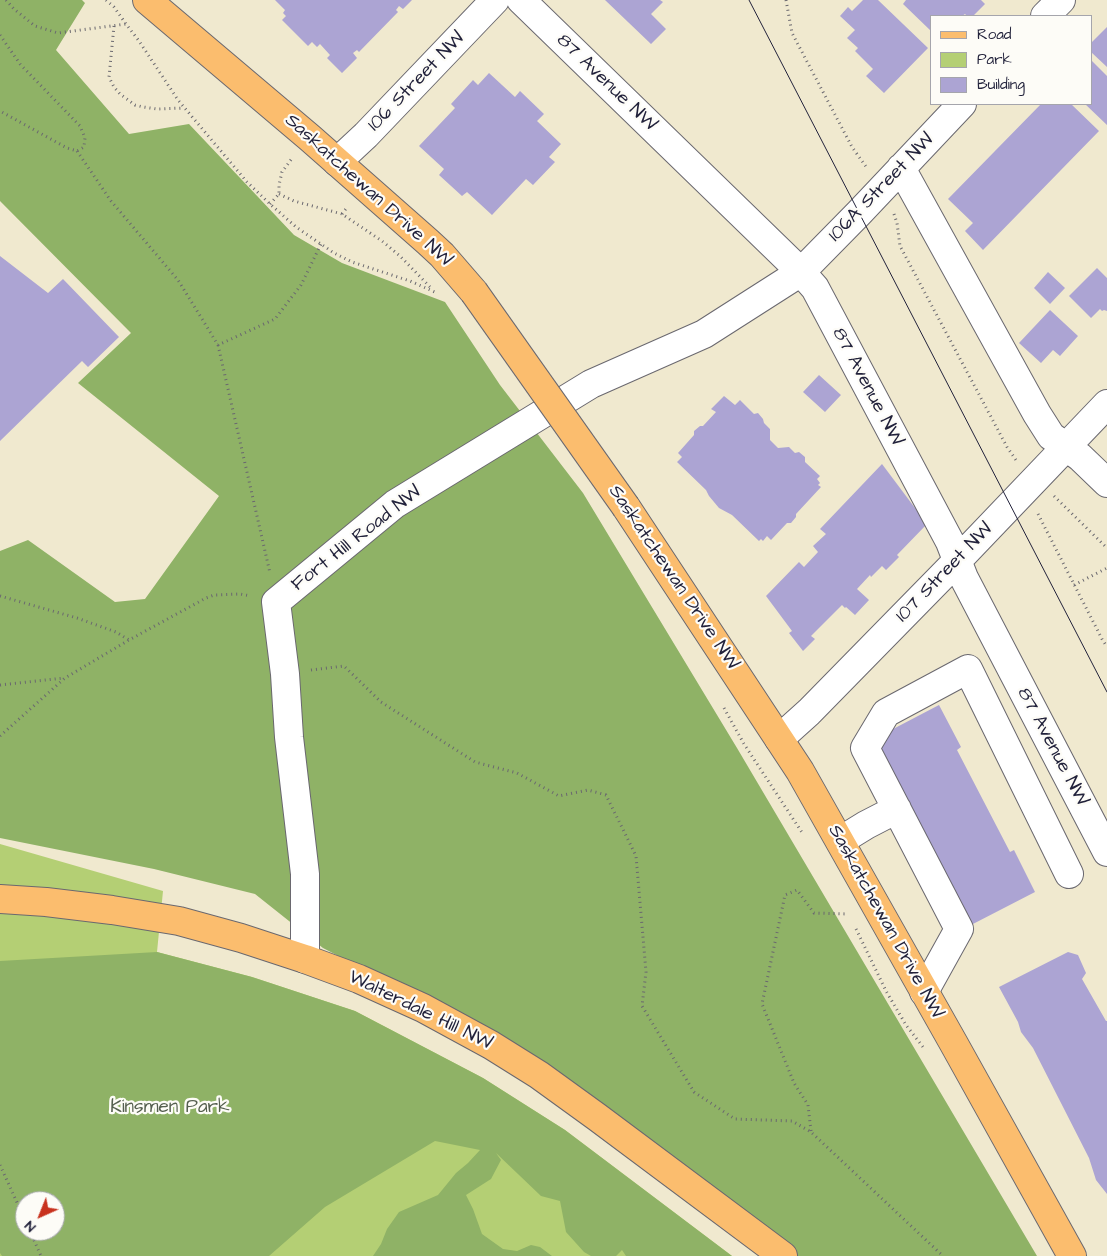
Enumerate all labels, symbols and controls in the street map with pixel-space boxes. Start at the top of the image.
legend [930,15,1092,105]
text: Road [977,24,1011,45]
street label: 106 Street NW [364,27,470,137]
street label: 87 Avenue NW [551,29,661,137]
text: Park [977,49,1012,70]
text: Building [977,74,1025,95]
street label: Saskatchewan Drive NW [280,110,456,272]
street label: 106A Street NW [824,129,940,247]
street label: 87 Avenue NW [826,324,908,450]
street label: Fort Hill Road NW [287,481,427,597]
street label: Saskatchewan Drive NW [603,481,743,675]
street label: 107 Street NW [892,518,998,628]
street label: 87 Avenue NW [1011,684,1093,810]
street label: Saskatchewan Drive NW [822,821,948,1023]
street label: Walterdale Hill NW [344,966,496,1056]
park label: Kinsmen Park [110,1097,230,1119]
north arrow [15,1191,65,1241]
text: N [20,1216,40,1236]

